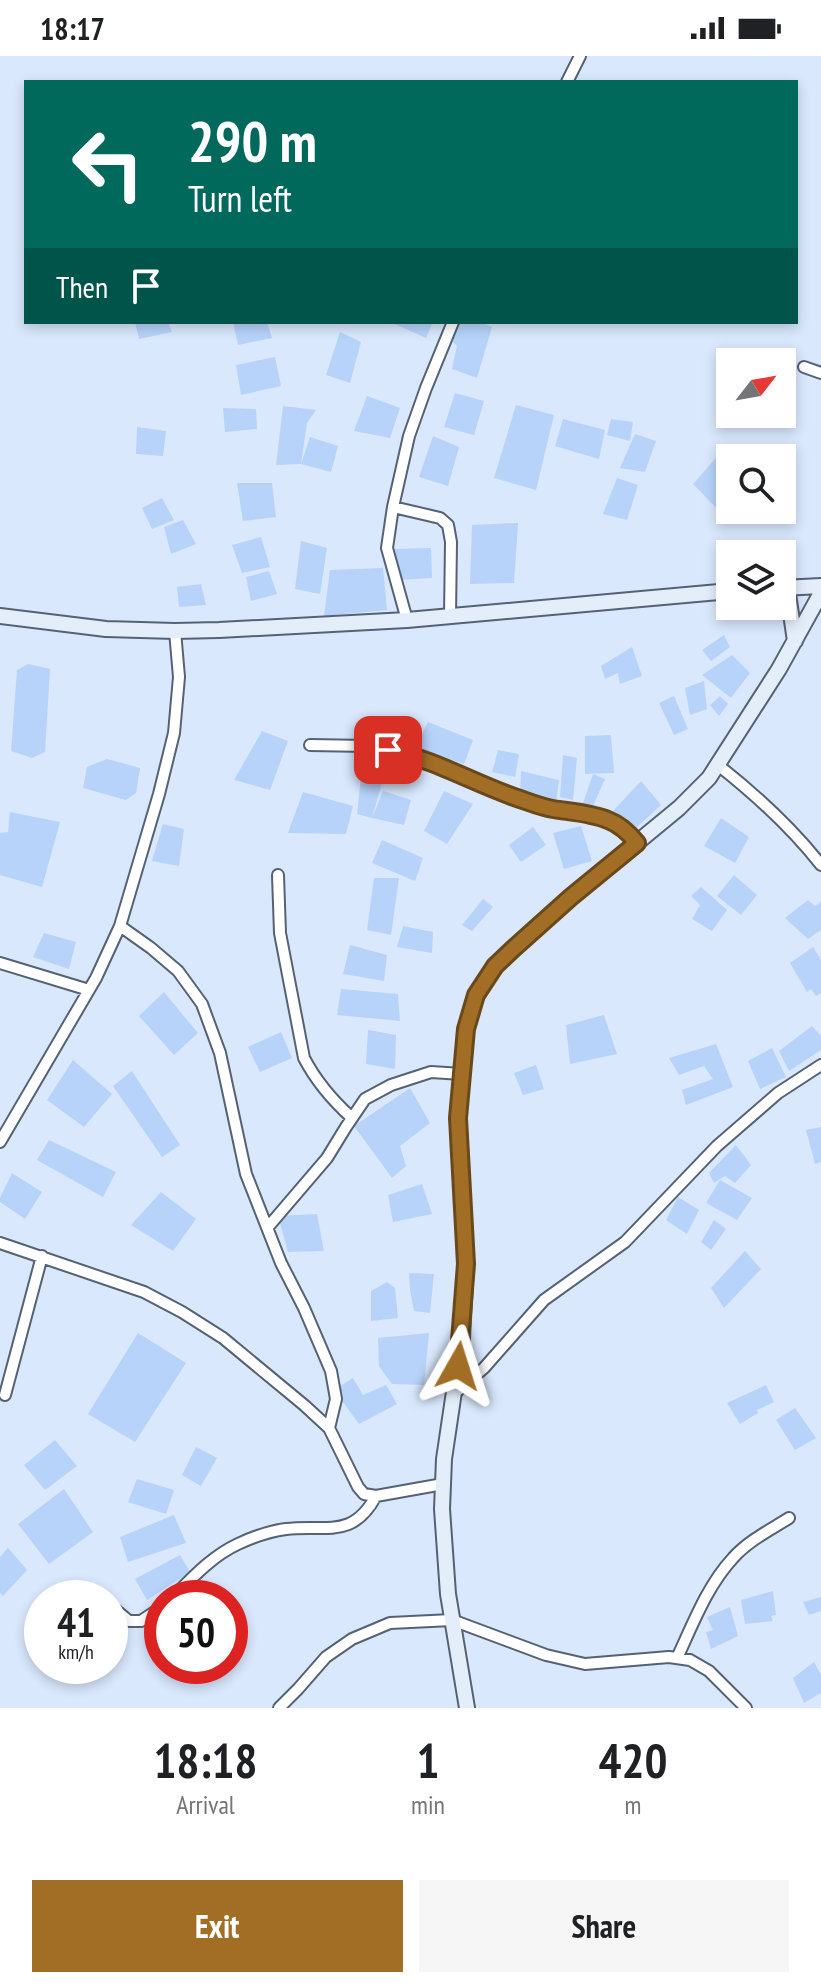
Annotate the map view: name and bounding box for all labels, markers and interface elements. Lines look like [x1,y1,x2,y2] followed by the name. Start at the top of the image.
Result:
[40,9,105,48] text: 18:17
[188,105,317,177] text: 290 m
[56,112,160,216] icon: left
[188,175,292,222] text: Turn left
[124,264,168,308] icon: arrive
[56,267,108,306] text: Then
[716,348,796,428] north arrow
[716,348,796,620] map controls
[716,444,796,524] button: search
[716,540,796,620] button: layers
[354,716,422,784] pin
[366,728,410,772] icon: arrive
[416,1324,500,1408] position arrow
[144,1580,248,1684] speed limit sign: 50
[57,1596,95,1648] text: 41
[58,1639,94,1665] text: km/h
[154,1729,257,1791] text: 18:18
[417,1729,439,1791] text: 1
[599,1729,667,1791] text: 420
[176,1788,235,1821] text: Arrival
[411,1788,445,1821] text: min
[625,1788,641,1821] text: m
[32,1880,403,1972] button: Exit
[419,1880,789,1972] button: Share

